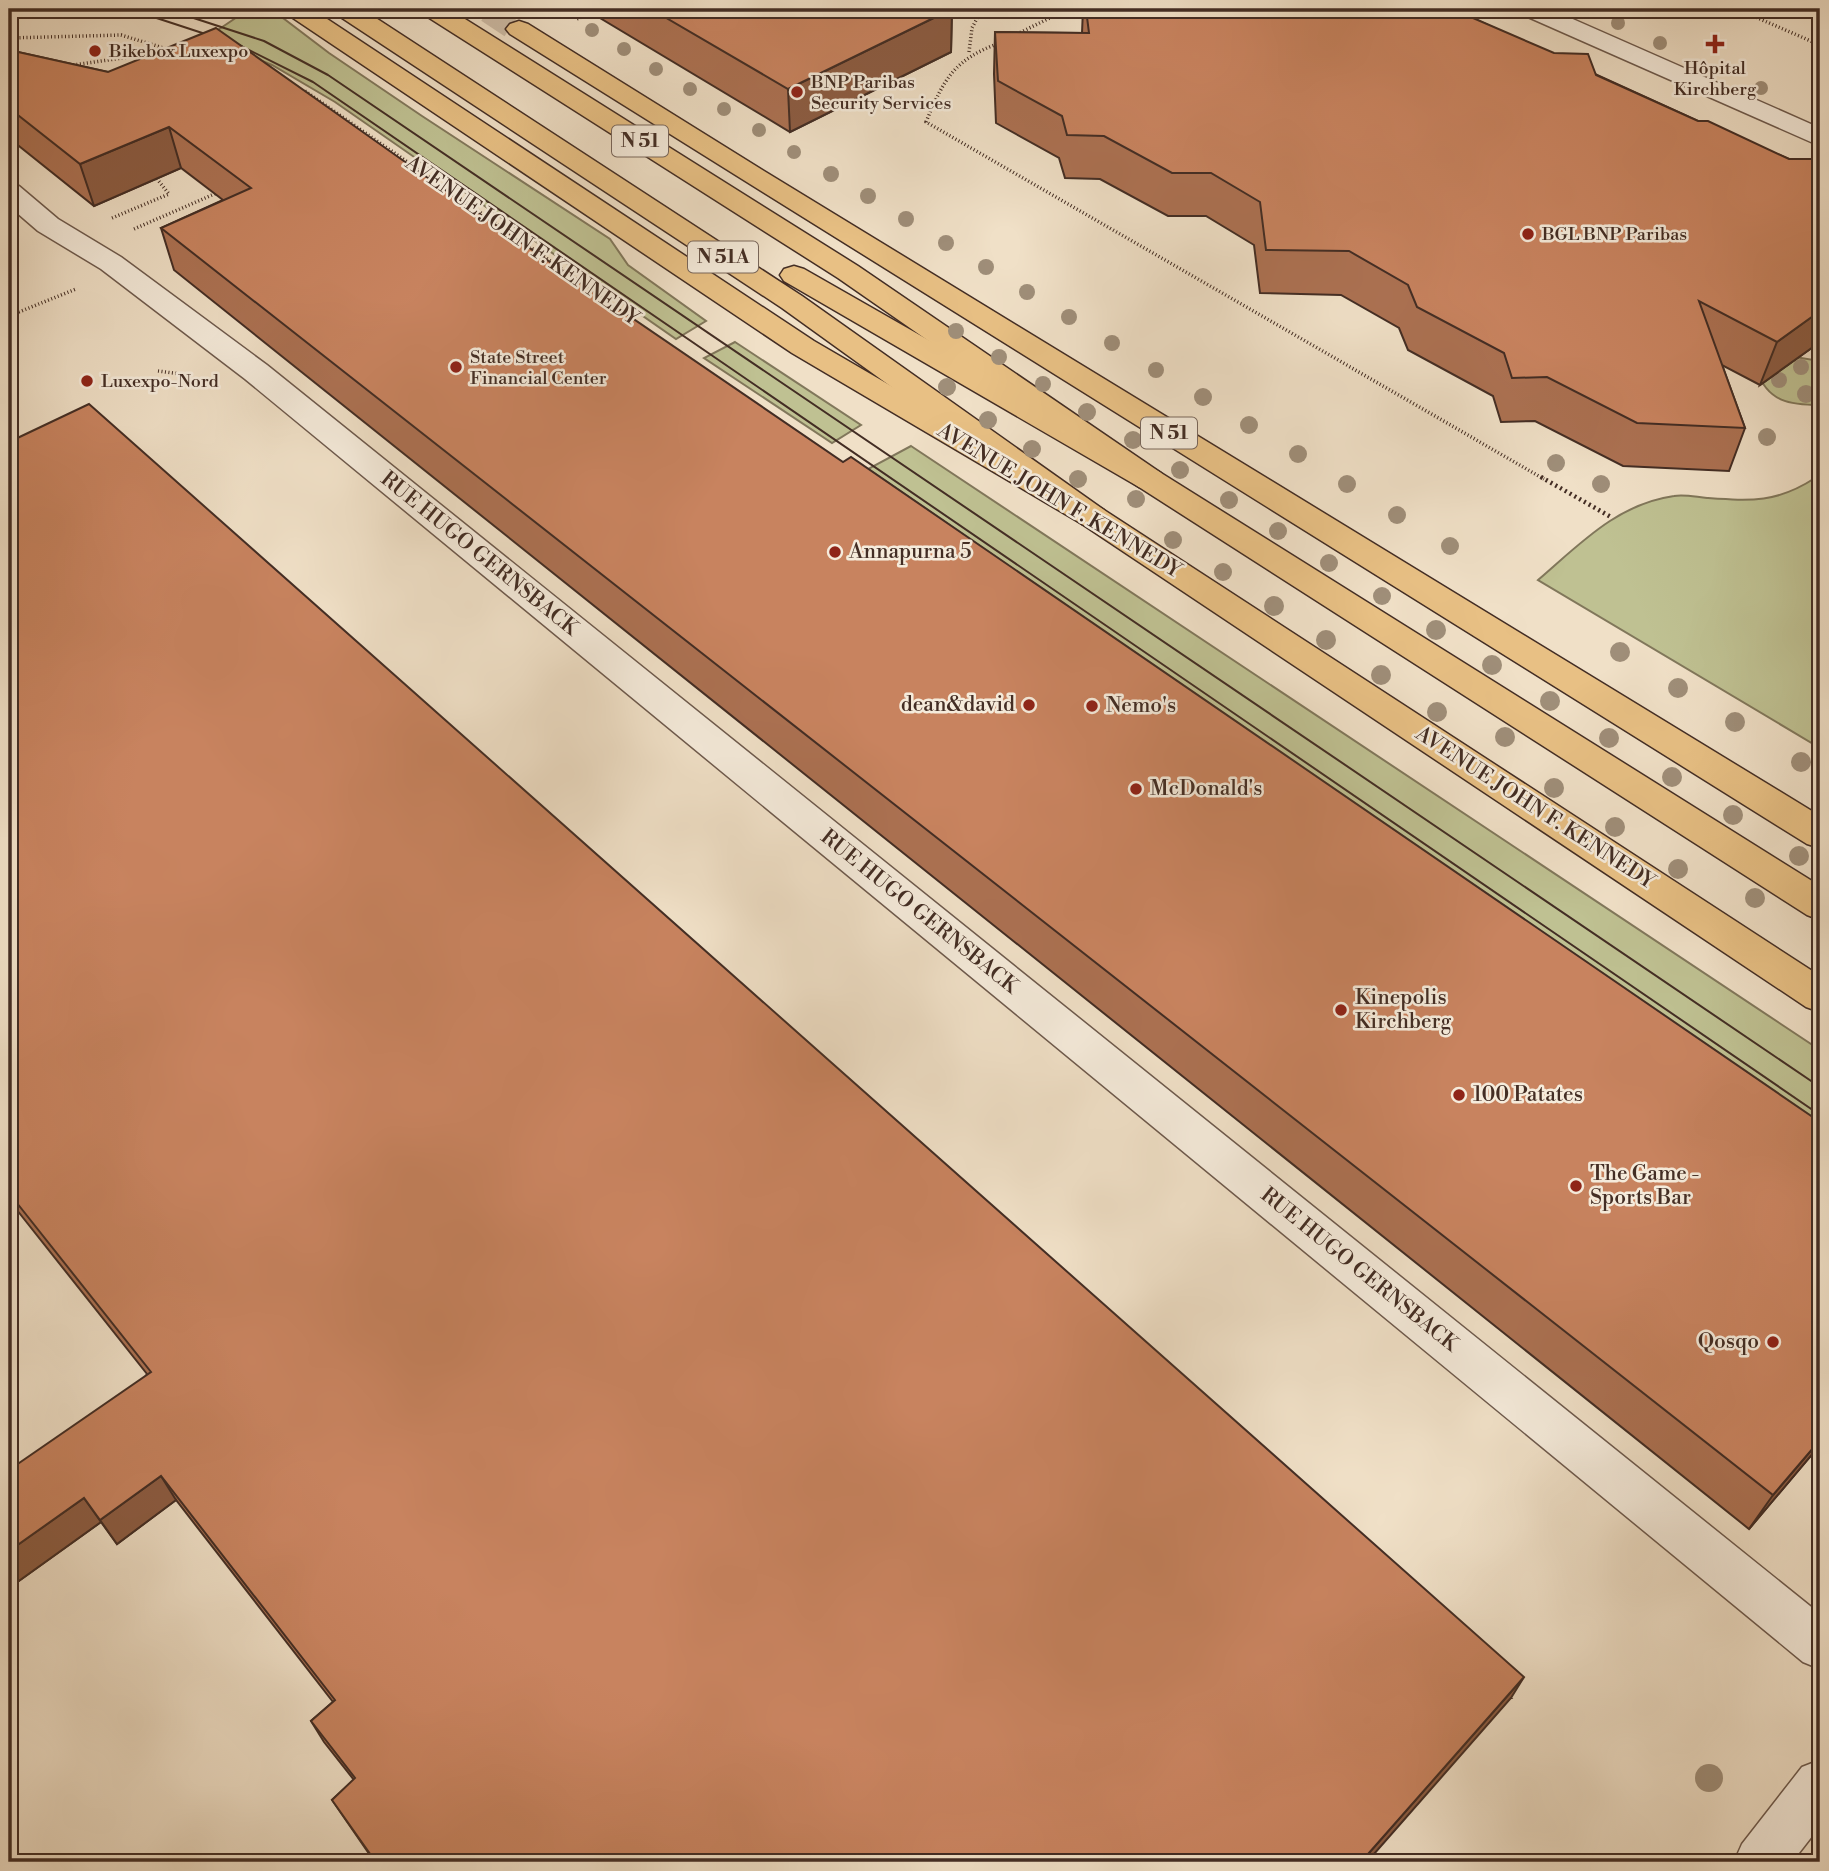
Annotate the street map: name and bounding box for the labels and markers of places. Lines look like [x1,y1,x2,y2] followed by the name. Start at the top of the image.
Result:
[1705,34,1725,54] marker: Hôpital Kirchberg
[108,40,248,63] place label: Bikebox Luxexpo
[87,43,103,59] marker: Bikebox Luxexpo
[1674,57,1757,101] place label: Hôpital Kirchberg
[810,71,951,115] place label: BNP Paribas Security Services
[789,84,805,100] marker: BNP Paribas Security Services
[1541,223,1687,246] place label: BGL BNP Paribas
[1520,226,1536,242] marker: BGL BNP Paribas
[470,346,607,390] place label: State Street Financial Center
[448,359,464,375] marker: State Street Financial Center
[101,370,220,393] place label: Luxexpo-Nord
[79,373,95,389] marker: Luxexpo-Nord
[848,539,972,565] place label: Annapurna 5
[827,544,843,560] marker: Annapurna 5
[901,692,1015,718] place label: dean&david
[1106,693,1176,719] place label: Nemo's
[1021,697,1037,713] marker: dean&david
[1084,698,1100,714] marker: Nemo's
[1150,776,1262,802] place label: McDonald's
[1128,781,1144,797] marker: McDonald's
[1355,985,1451,1035] place label: Kinepolis Kirchberg
[1333,1002,1349,1018] marker: Kinepolis Kirchberg
[1473,1082,1583,1108] place label: 100 Patates
[1451,1087,1467,1103] marker: 100 Patates
[1590,1161,1700,1211] place label: The Game - Sports Bar
[1568,1178,1584,1194] marker: The Game - Sports Bar
[1698,1329,1759,1355] place label: Qosqo
[1765,1334,1781,1350] marker: Qosqo

